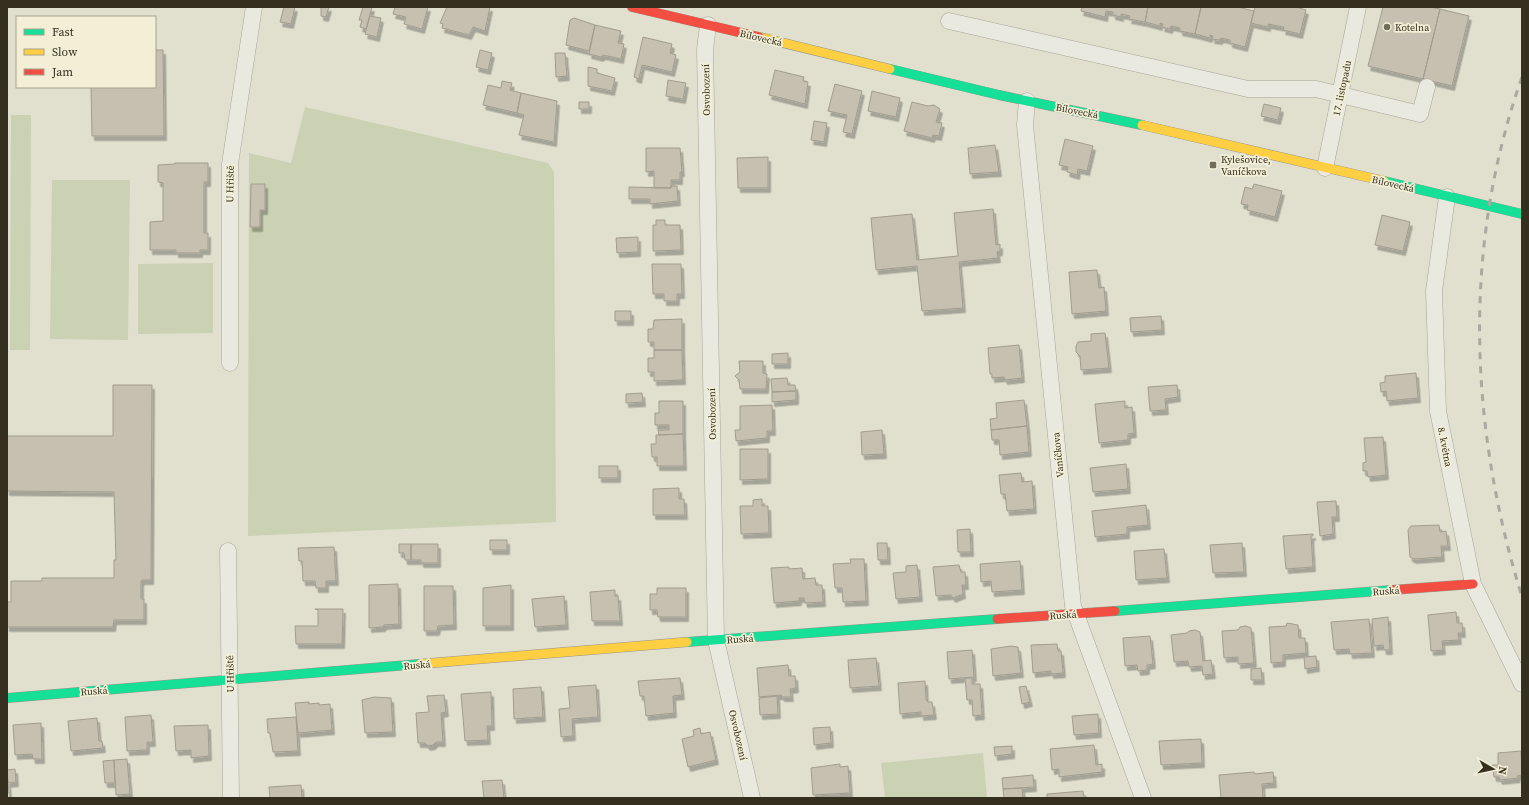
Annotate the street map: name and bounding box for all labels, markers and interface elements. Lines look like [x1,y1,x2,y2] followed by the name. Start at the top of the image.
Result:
[16,16,156,88] legend
[1395,21,1430,34] place label: Kotelna
[1382,22,1392,32] marker: Kotelna
[52,24,74,40] text: Fast
[739,27,784,49] street label: Bílovecká
[52,44,78,60] text: Slow
[1330,59,1354,117] street label: 17. listopadu
[51,64,73,80] text: Jam
[699,64,713,116] street label: Osvobození
[1055,101,1100,122] street label: Bílovecká
[1221,153,1271,178] place label: Kylešovice, Vaníčkova
[1208,160,1218,170] marker: Kylešovice, Vaníčkova
[223,165,237,203] street label: U Hřiště
[1371,173,1416,195] street label: Bílovecká
[705,388,719,440] street label: Osvobození
[1435,426,1455,469] street label: 8. května
[1049,431,1067,478] street label: Vaníčkova
[1372,584,1401,598] street label: Ruská
[1049,608,1078,622] street label: Ruská
[726,632,755,646] street label: Ruská
[223,655,237,693] street label: U Hřiště
[403,657,432,673] street label: Ruská
[80,684,109,698] street label: Ruská
[726,708,750,762] street label: Osvobození
[1473,749,1513,789] north arrow
[1494,765,1510,776] text: N

